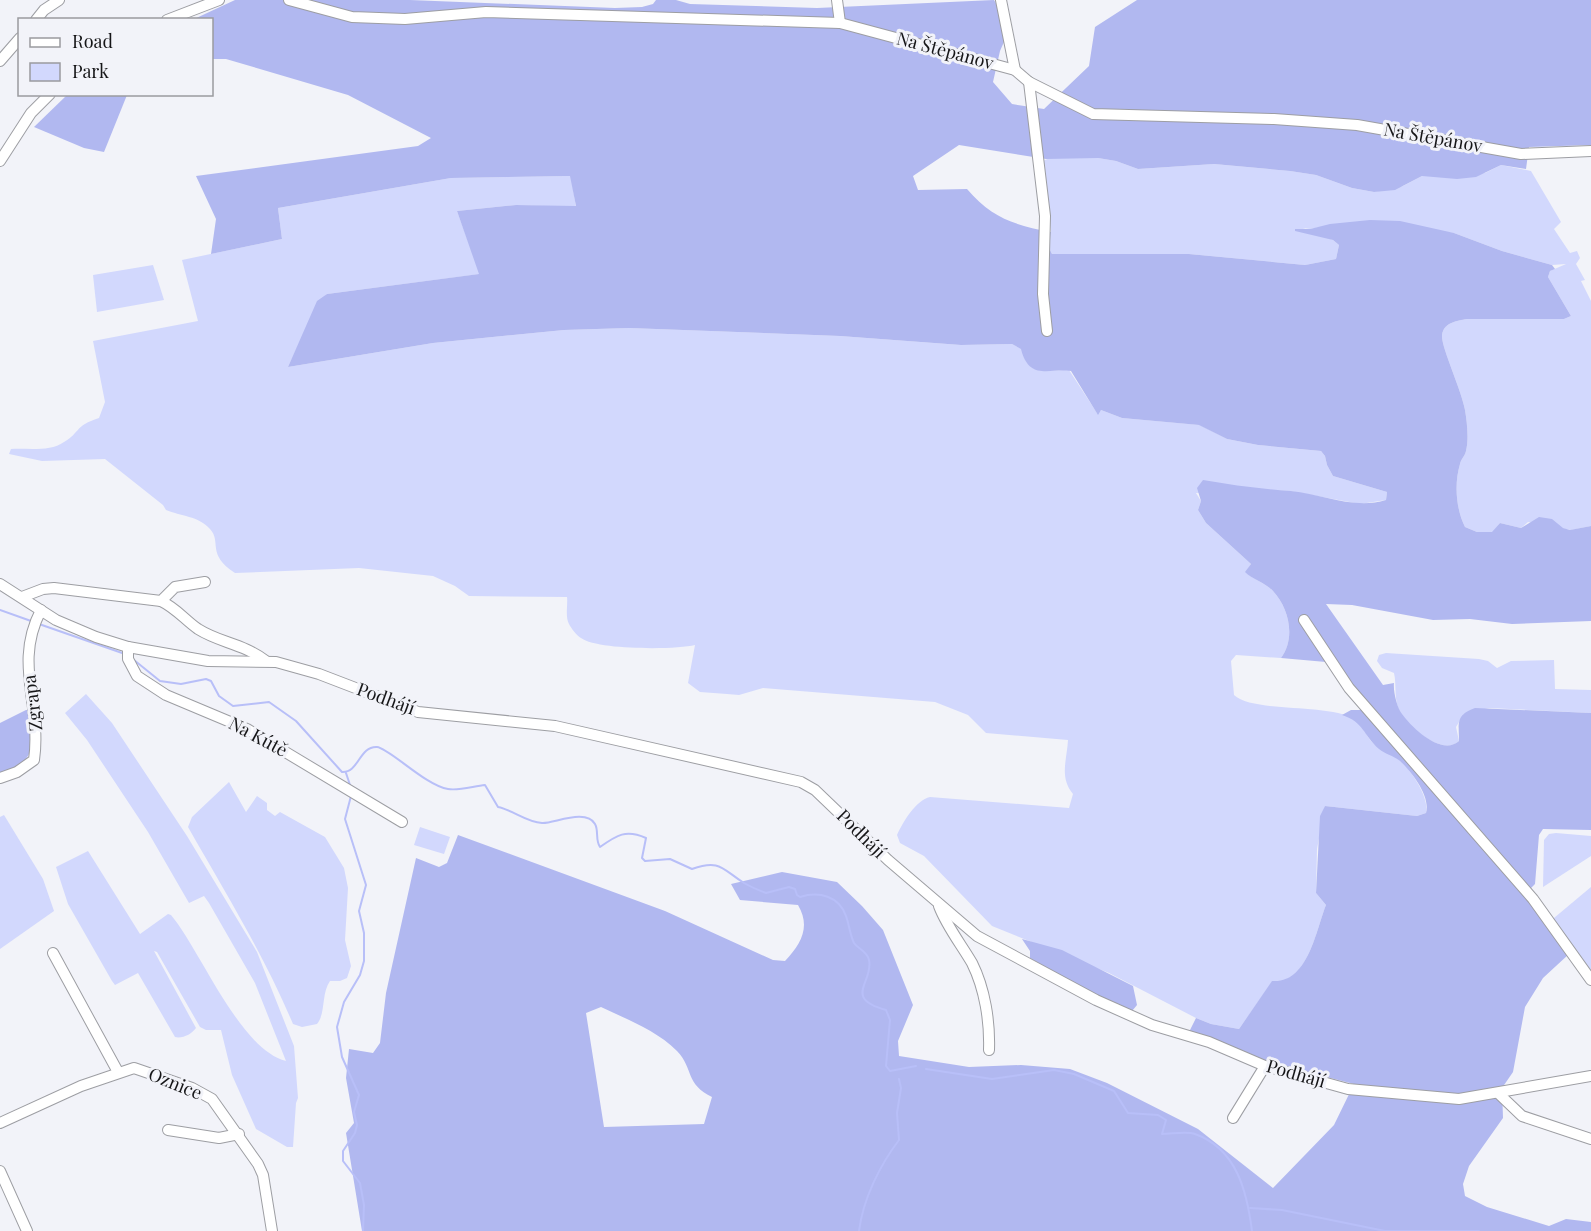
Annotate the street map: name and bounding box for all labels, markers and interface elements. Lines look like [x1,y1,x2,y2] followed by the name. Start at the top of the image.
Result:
[18,18,213,96] legend
[894,26,997,75] street label: Na Štěpánov
[72,29,113,53] text: Road
[72,59,109,83] text: Park
[1382,117,1484,158] street label: Na Štěpánov
[17,674,47,733] street label: Zgrapa
[354,676,419,720] street label: Podhájí
[225,711,292,762] street label: Na Kútě
[832,803,892,863] street label: Podhájí
[1264,1053,1329,1093] street label: Podhájí
[145,1061,206,1105] street label: Oznice

